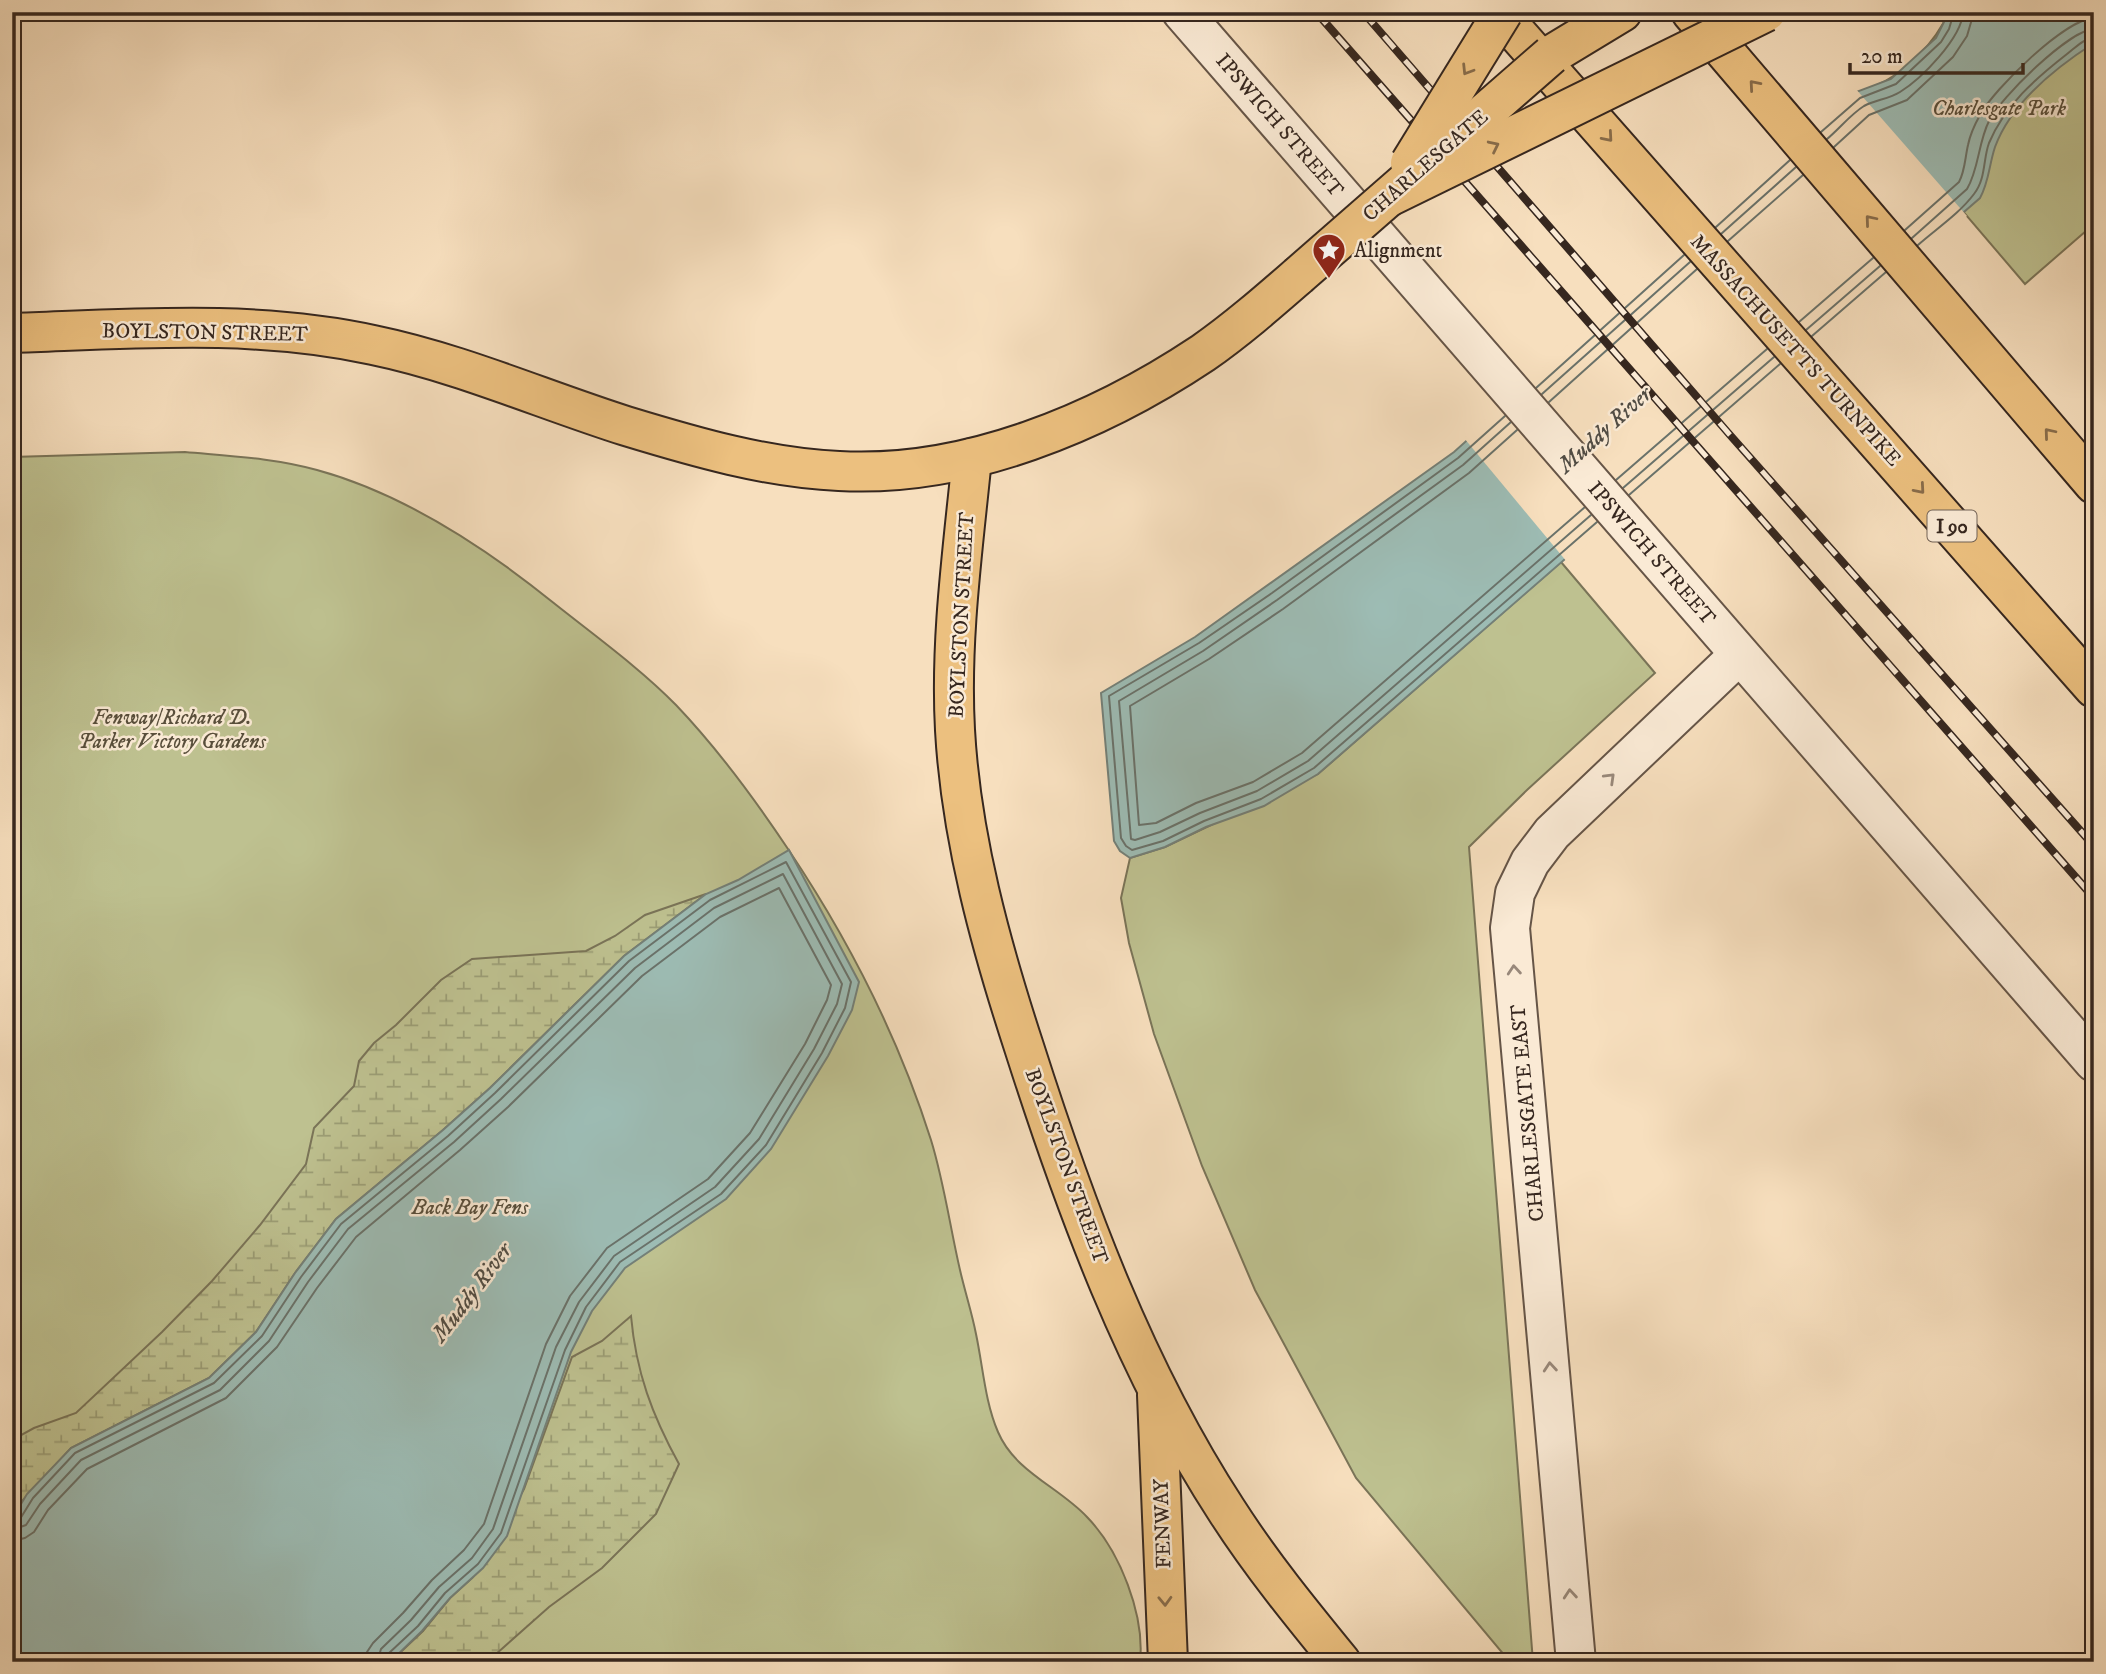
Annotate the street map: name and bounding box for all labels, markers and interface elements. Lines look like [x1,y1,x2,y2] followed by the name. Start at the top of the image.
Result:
[1850,32,2024,76] scale bar
[1861,44,1903,70] text: 20 m
[1210,48,1349,203] street label: IPSWICH STREET
[1463,63,1476,76] one-way arrow
[1750,80,1762,93] one-way arrow
[1932,96,2066,122] park label: Charlesgate Park
[1357,104,1494,227] street label: CHARLESGATE
[1600,129,1612,142] one-way arrow
[1487,140,1499,154] one-way arrow
[1866,215,1878,228] one-way arrow
[1684,229,1906,472] street label: MASSACHUSETTS TURNPIKE
[1310,231,1348,280] place icon: Alignment
[1354,238,1443,264] place label: Alignment
[102,318,308,348] street label: BOYLSTON STREET
[1550,379,1659,481] water label: Muddy River
[2045,428,2057,441] one-way arrow
[1582,476,1721,631] street label: IPSWICH STREET
[1911,481,1924,494] one-way arrow
[1927,510,1976,541] road number: I 90
[944,511,980,719] street label: BOYLSTON STREET
[78,705,266,755] park label: Fenway/Richard D. Parker Victory Gardens
[1601,774,1614,787] one-way arrow
[1507,964,1522,975] one-way arrow
[1506,1003,1550,1223] street label: CHARLESGATE EAST
[1019,1065,1114,1268] street label: BOYLSTON STREET
[411,1195,529,1221] park label: Back Bay Fens
[424,1236,520,1350] water label: Muddy River
[1543,1361,1558,1372] one-way arrow
[1148,1478,1178,1569] street label: FENWAY
[1563,1588,1578,1599] one-way arrow
[1158,1596,1173,1607] one-way arrow

